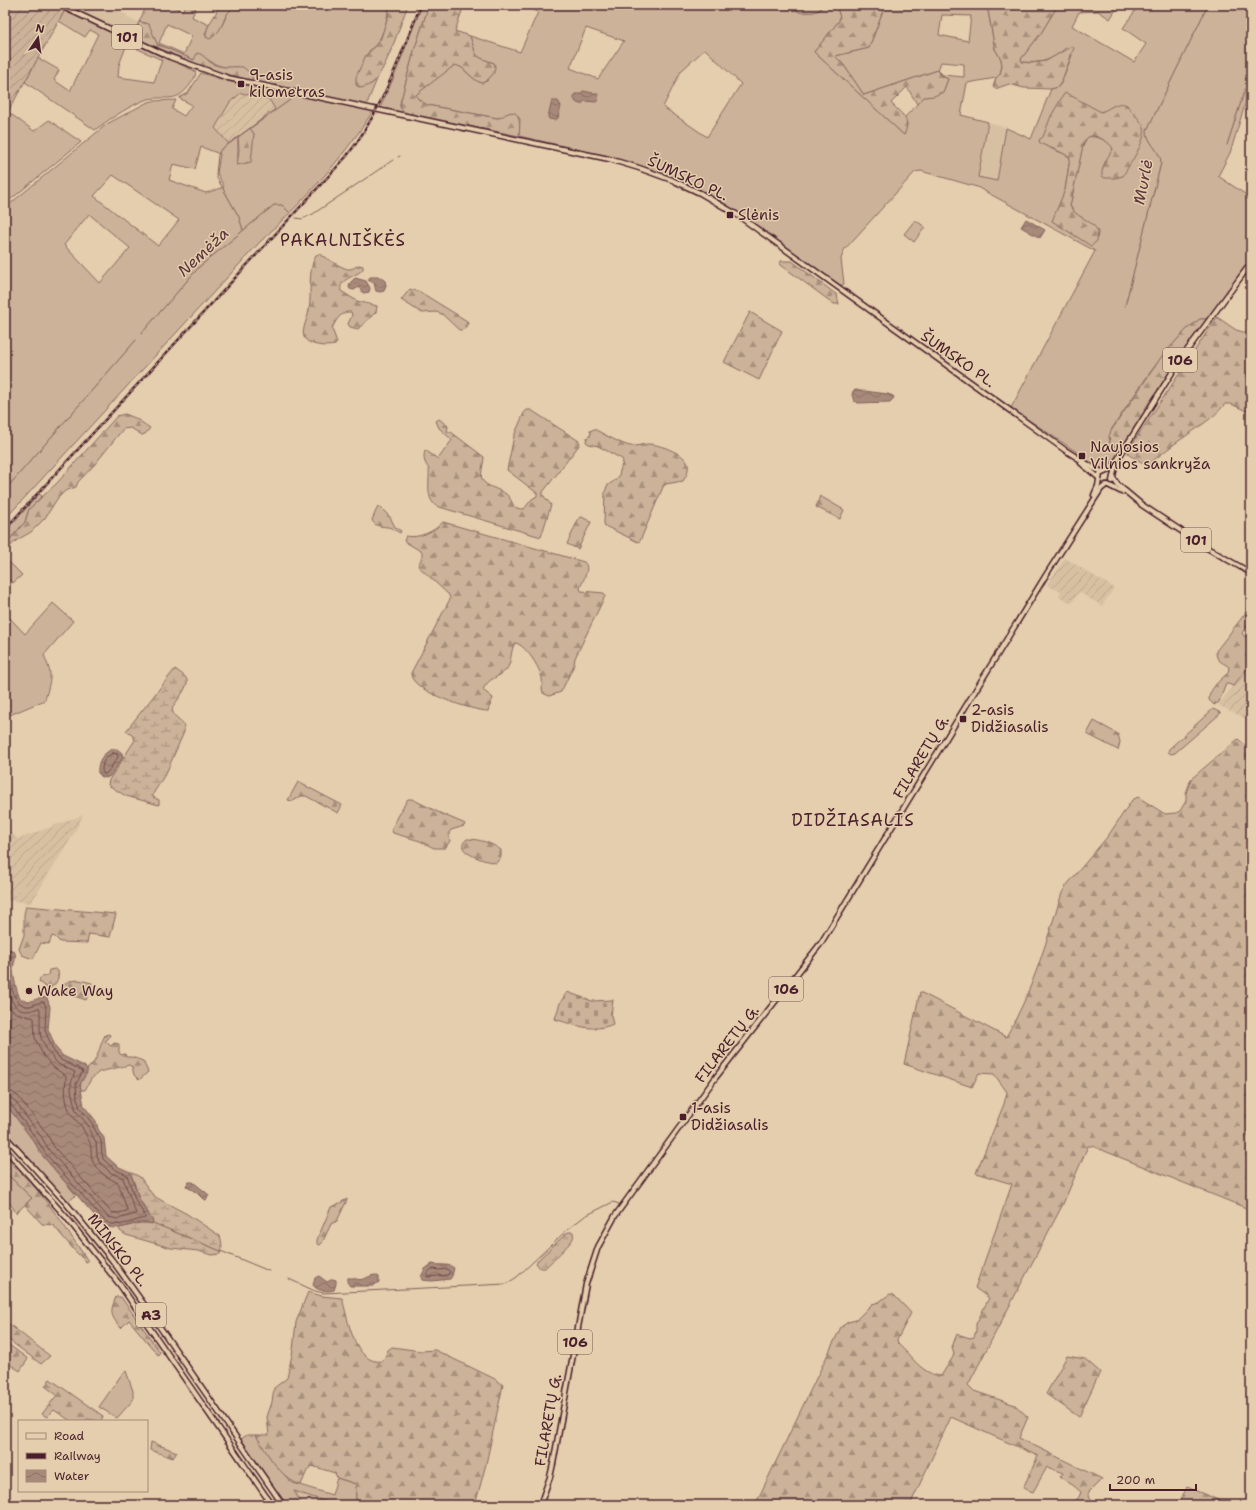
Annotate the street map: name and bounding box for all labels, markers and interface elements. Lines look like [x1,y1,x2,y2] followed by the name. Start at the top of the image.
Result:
[18,18,58,58] north arrow
[34,20,46,37] text: N
[112,25,142,49] road number: 101
[249,65,325,102] place label: 9-asis kilometras
[236,79,246,89] marker: 9-asis kilometras
[644,150,732,205] street label: ŠUMSKO PL.
[1128,158,1158,206] water label: Murlė
[738,205,779,225] place label: Slėnis
[725,210,735,220] marker: Slėnis
[173,223,233,281] water label: Nemėža
[280,228,406,251] district label: PAKALNIŠKĖS
[917,325,1000,392] street label: ŠUMSKO PL.
[1163,348,1197,372] road number: 106
[1090,437,1211,474] place label: Naujosios Vilnios sankryža
[1077,451,1087,461] marker: Naujosios Vilnios sankryža
[1181,528,1211,552] road number: 101
[971,700,1049,737] place label: 2-asis Didžiasalis
[888,712,954,802] street label: FILARETŲ G.
[958,714,968,724] marker: 2-asis Didžiasalis
[791,808,915,831] district label: DIDŽIASALIS
[769,977,803,1001] road number: 106
[37,981,113,1001] place label: Wake Way
[24,986,34,996] marker: Wake Way
[690,1001,764,1087] street label: FILARETŲ G.
[691,1098,769,1135] place label: 1-asis Didžiasalis
[678,1112,688,1122] marker: 1-asis Didžiasalis
[83,1209,153,1291] street label: MINSKO PL.
[136,1303,166,1327] road number: A3
[558,1330,592,1354] road number: 106
[530,1372,566,1468] street label: FILARETŲ G.
[18,1420,148,1492] legend
[54,1428,85,1444] text: Road
[54,1448,101,1464] text: Railway
[1110,1466,1196,1492] scale bar
[54,1468,90,1484] text: Water
[1116,1472,1155,1488] text: 200 m

